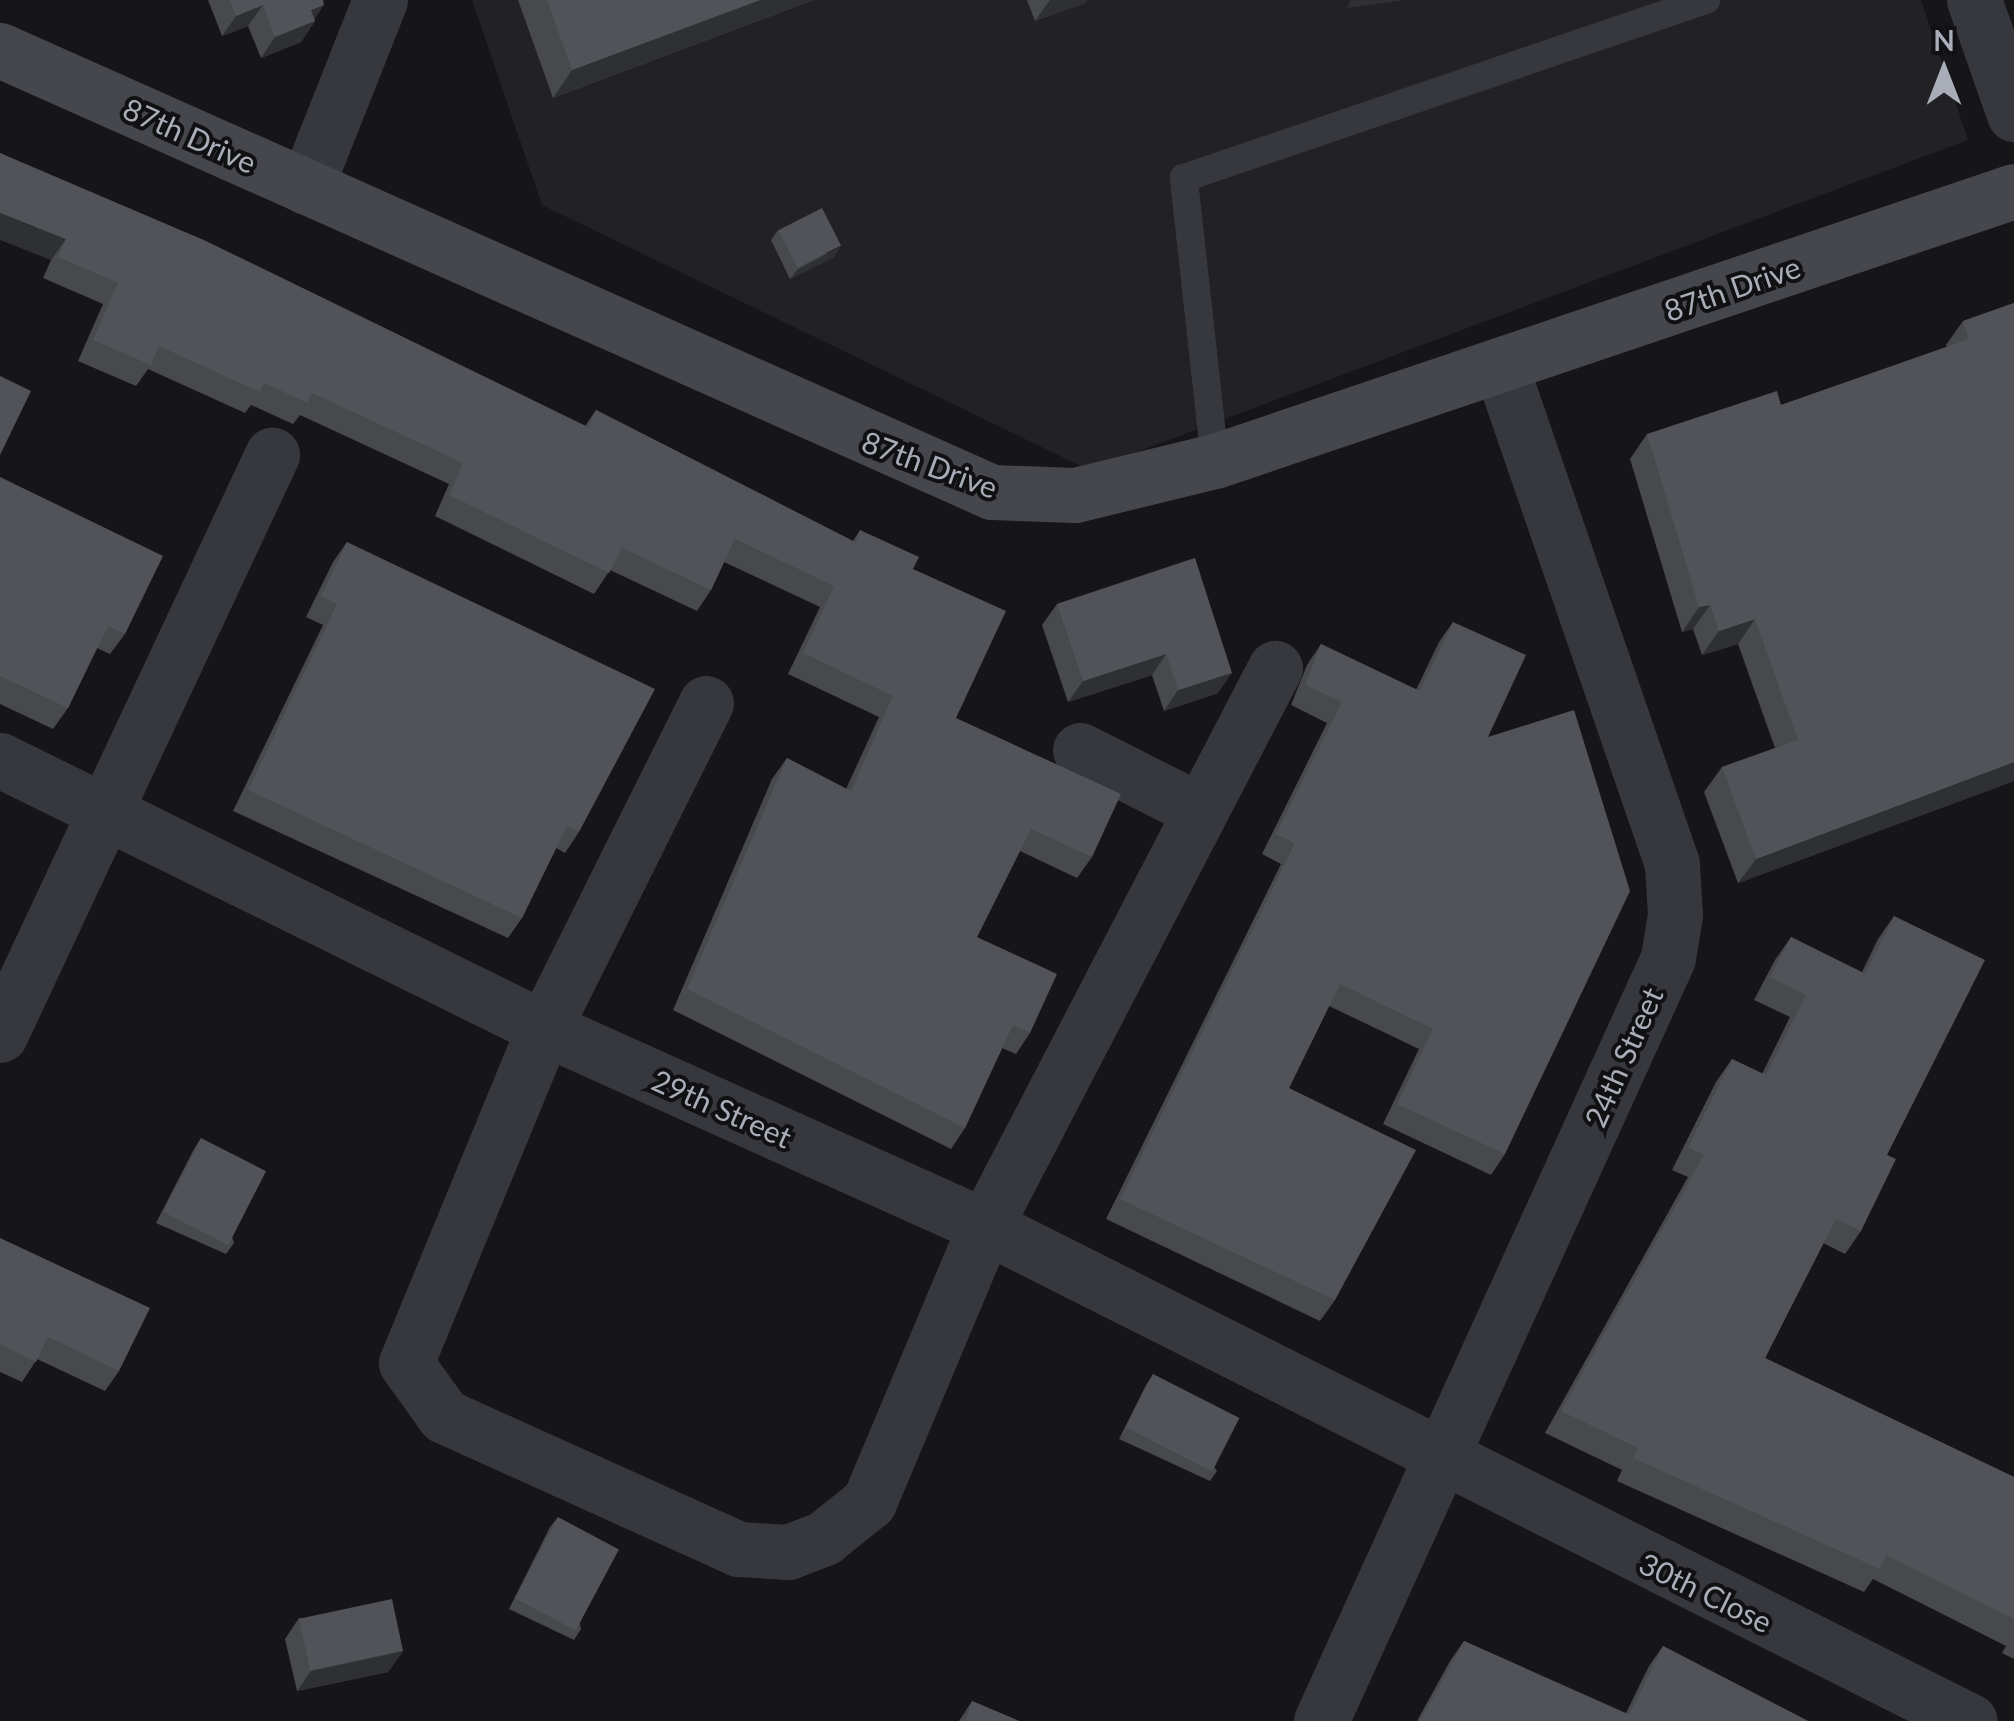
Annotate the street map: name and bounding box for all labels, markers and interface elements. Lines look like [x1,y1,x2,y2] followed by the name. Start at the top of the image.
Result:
[1894,20,1994,120] north arrow
[1933,23,1955,57] text: N
[118,90,262,180] street label: 87th Drive
[1659,248,1805,328] street label: 87th Drive
[857,423,1003,505] street label: 87th Drive
[1576,982,1670,1132] street label: 24th Street
[647,1061,797,1155] street label: 29th Street
[1634,1544,1778,1640] street label: 30th Close

